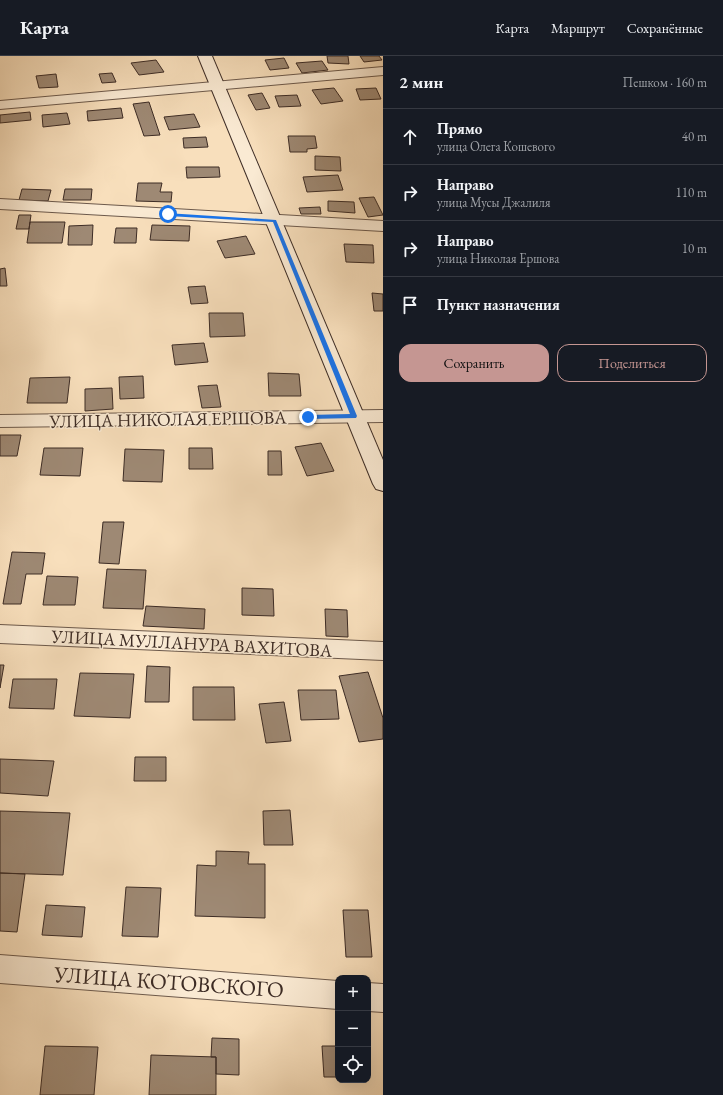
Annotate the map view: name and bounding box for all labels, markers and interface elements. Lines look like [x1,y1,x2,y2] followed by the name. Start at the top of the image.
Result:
[20,15,69,40] text: Карта
[496,19,529,37] text: Карта
[551,19,605,37] text: Маршрут
[627,19,703,37] text: Сохранённые
[399,71,443,93] text: 2 мин
[623,74,707,91] text: Пешком · 160 m
[437,119,482,138] text: Прямо
[399,126,421,148] icon: ahead
[682,128,707,145] text: 40 m
[437,138,555,155] text: улица Олега Кошевого
[437,175,494,194] text: Направо
[399,182,421,204] icon: right
[676,184,707,201] text: 110 m
[437,194,551,211] text: улица Мусы Джалиля
[159,205,177,223] route start
[437,231,494,250] text: Направо
[399,238,421,260] icon: right
[682,240,707,257] text: 10 m
[437,250,559,267] text: улица Николая Ершова
[399,294,421,316] icon: arrive
[437,295,560,314] text: Пункт назначения
[399,344,549,382] button: Сохранить
[557,344,707,382] button: Поделиться
[48,405,287,433] street label: УЛИЦА НИКОЛАЯ ЕРШОВА
[299,408,317,426] route end
[50,624,333,662] street label: УЛИЦА МУЛЛАНУРА ВАХИТОВА
[52,959,285,1004] street label: УЛИЦА КОТОВСКОГО
[335,975,371,1083] map controls
[335,975,371,1011] button: +
[335,1011,371,1047] button: −
[335,1047,371,1083] button: locate

